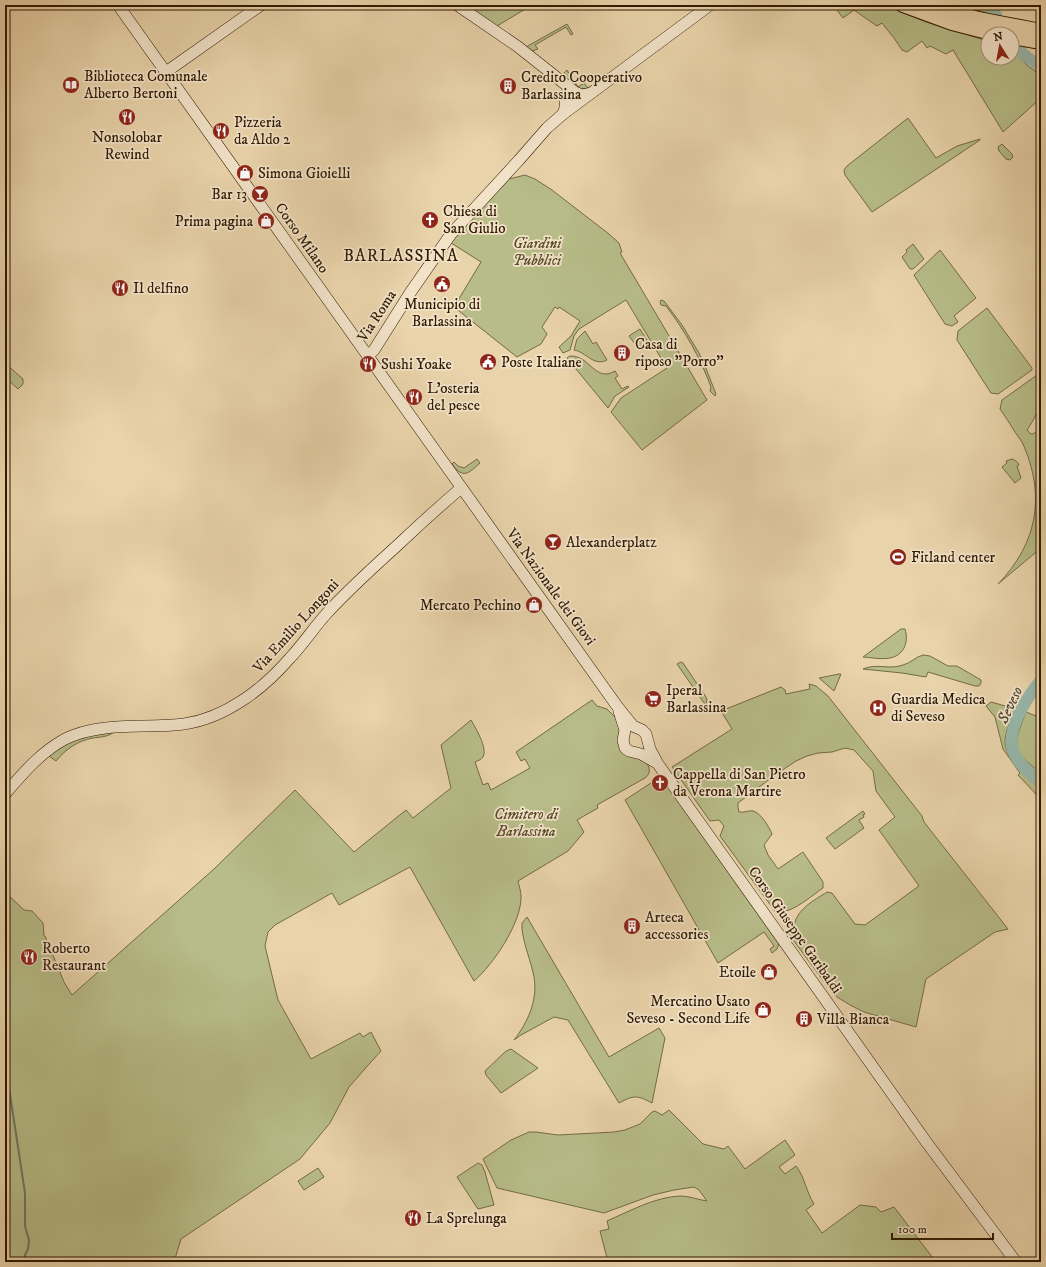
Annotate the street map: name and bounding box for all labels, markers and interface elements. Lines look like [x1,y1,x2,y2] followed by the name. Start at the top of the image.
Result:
[980,26,1020,66] north arrow
[993,29,1004,45] text: N
[84,67,208,103] place label: Biblioteca Comunale Alberto Bertoni
[521,68,642,104] place label: Credito Cooperativo Barlassina
[61,75,81,95] library icon: Biblioteca Comunale Alberto Bertoni
[498,76,518,96] building icon: Credito Cooperativo Barlassina
[117,107,137,127] restaurant icon: Nonsolobar Rewind
[234,113,291,149] place label: Pizzeria da Aldo 2
[211,121,231,141] restaurant icon: Pizzeria da Aldo 2
[92,128,162,164] place label: Nonsolobar Rewind
[235,163,255,183] shop icon: Simona Gioielli
[258,164,350,183] place label: Simona Gioielli
[250,184,270,204] bar icon: Bar 13
[211,185,247,204] place label: Bar 13
[271,199,333,277] street label: Corso Milano
[443,202,506,238] place label: Chiesa di San Giulio
[420,210,440,230] church icon: Chiesa di San Giulio
[256,211,276,231] shop icon: Prima pagina
[175,212,254,231] place label: Prima pagina
[513,234,562,270] park label: Giardini Pubblici
[343,245,459,267] district label: BARLASSINA
[432,274,452,294] public building icon: Municipio di Barlassina
[110,278,130,298] restaurant icon: Il delfino
[133,279,189,298] place label: Il delfino
[353,286,401,346] street label: Via Roma
[404,295,480,331] place label: Municipio di Barlassina
[635,335,724,371] place label: Casa di riposo "Porro"
[612,343,632,363] building icon: Casa di riposo "Porro"
[478,352,498,372] public building icon: Poste Italiane
[501,353,582,372] place label: Poste Italiane
[358,354,378,374] restaurant icon: Sushi Yoake
[381,355,452,374] place label: Sushi Yoake
[427,379,480,415] place label: L'osteria del pesce
[404,387,424,407] restaurant icon: L'osteria del pesce
[502,524,600,649] street label: Via Nazionale dei Giovi
[543,532,563,552] bar icon: Alexanderplatz
[566,533,657,552] place label: Alexanderplatz
[888,547,908,567] sports icon: Fitland center
[911,548,996,567] place label: Fitland center
[248,575,343,678] street label: Via Emilio Longoni
[524,595,544,615] shop icon: Mercato Pechino
[420,596,521,615] place label: Mercato Pechino
[666,681,727,717] place label: Iperal Barlassina
[992,683,1027,728] water label: Seveso
[643,689,663,709] supermarket icon: Iperal Barlassina
[891,690,986,726] place label: Guardia Medica di Seveso
[868,698,888,718] hospital icon: Guardia Medica di Seveso
[673,765,806,801] place label: Cappella di San Pietro da Verona Martire
[650,773,670,793] church icon: Cappella di San Pietro da Verona Martire
[494,805,559,841] park label: Cimitero di Barlassina
[744,863,846,997] street label: Corso Giuseppe Garibaldi
[645,908,708,944] place label: Arteca accessories
[622,916,642,936] building icon: Arteca accessories
[42,939,106,975] place label: Roberto Restaurant
[19,947,39,967] restaurant icon: Roberto Restaurant
[759,962,779,982] shop icon: Etoile
[719,963,756,982] place label: Etoile
[626,992,750,1028] place label: Mercatino Usato Seveso - Second Life
[753,1000,773,1020] shop icon: Mercatino Usato Seveso - Second Life
[794,1009,814,1029] building icon: Villa Bianca
[816,1010,890,1029] place label: Villa Bianca
[403,1208,423,1228] restaurant icon: La Sprelunga
[426,1209,507,1228] place label: La Sprelunga
[892,1215,993,1241] scale bar
[898,1222,927,1237] text: 100 m

